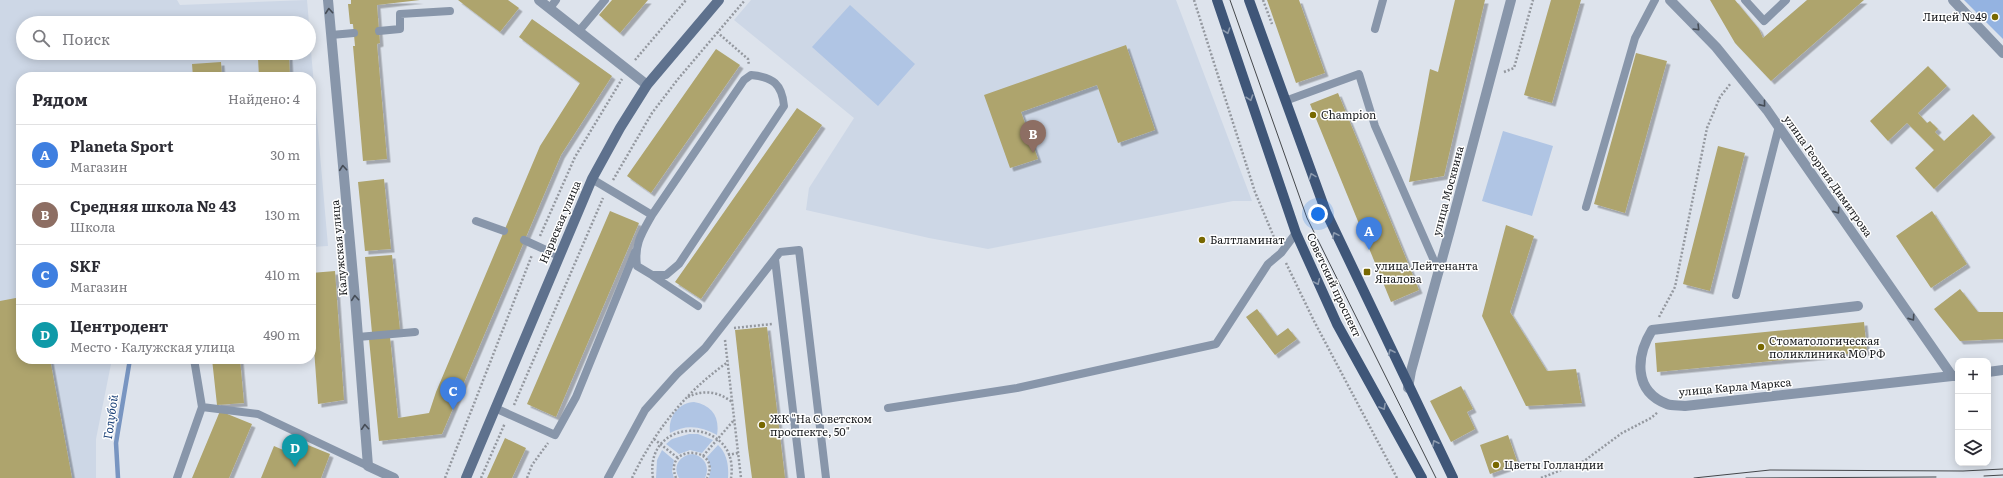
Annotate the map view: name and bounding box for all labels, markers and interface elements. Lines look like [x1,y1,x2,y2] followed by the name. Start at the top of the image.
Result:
[324,8,333,14] one-way arrow
[1923,8,1987,24] place label: Лицей №49
[1990,12,2000,22] marker: Лицей №49
[16,16,316,60] search box
[1692,23,1700,31] one-way arrow
[30,27,52,49] icon: search
[62,27,110,50] text: Поиск
[1223,27,1231,34] one-way arrow
[32,86,88,111] text: Рядом
[228,89,300,108] text: Найдено: 4
[1246,95,1254,102] one-way arrow
[1758,100,1765,107] one-way arrow
[1321,106,1376,122] place label: Champion
[1308,110,1318,120] marker: Champion
[1781,111,1877,240] street label: улица Георгия Димитрова
[1020,120,1046,153] pin: B
[70,134,173,157] text: Planeta Sport
[1427,144,1467,238] street label: улица Москвина
[40,145,50,164] text: A
[270,145,300,164] text: 30 m
[70,157,128,176] text: Магазин
[339,165,348,171] one-way arrow
[1308,172,1317,179] one-way arrow
[534,178,584,266] street label: Нарвская улица
[70,194,236,217] text: Средняя школа № 43
[326,199,350,297] street label: Калужская улица
[1308,204,1328,224] your location
[41,205,49,224] text: B
[265,205,300,224] text: 130 m
[1832,207,1840,214] one-way arrow
[70,217,115,236] text: Школа
[1356,217,1382,250] pin: A
[1304,230,1366,340] street label: Советский проспект
[1210,231,1285,247] place label: Балтламинат
[1332,232,1340,239] one-way arrow
[1197,235,1207,245] marker: Балтламинат
[70,254,101,277] text: SKF
[1375,257,1478,286] place label: улица Лейтенанта Яналова
[40,265,50,284] text: C
[265,265,300,284] text: 410 m
[1362,267,1372,277] marker: улица Лейтенанта Яналова
[70,277,128,296] text: Магазин
[1313,278,1321,285] one-way arrow
[351,295,360,301] one-way arrow
[1907,313,1914,320] one-way arrow
[70,314,168,337] text: Центродент
[40,325,50,344] text: D
[263,325,300,344] text: 490 m
[1769,332,1885,361] place label: Стоматологическая поликлиника МО РФ
[70,337,235,356] text: Место · Калужская улица
[1756,342,1766,352] marker: Стоматологическая поликлиника МО РФ
[1388,349,1396,357] one-way arrow
[1955,358,1991,466] map controls
[1955,358,1991,394] button: +
[1678,373,1792,399] street label: улица Карла Маркса
[440,377,466,410] pin: C
[98,392,122,440] water label: Голубой
[1955,394,1991,430] button: −
[1379,403,1386,410] one-way arrow
[770,410,872,439] place label: ЖК "На Советском проспекте, 50"
[757,420,767,430] marker: ЖК "На Советском проспекте, 50"
[360,424,369,430] one-way arrow
[1955,430,1991,466] button: layers
[282,434,308,467] pin: D
[1432,440,1440,447] one-way arrow
[1504,456,1604,472] place label: Цветы Голландии
[1491,460,1501,470] marker: Цветы Голландии

